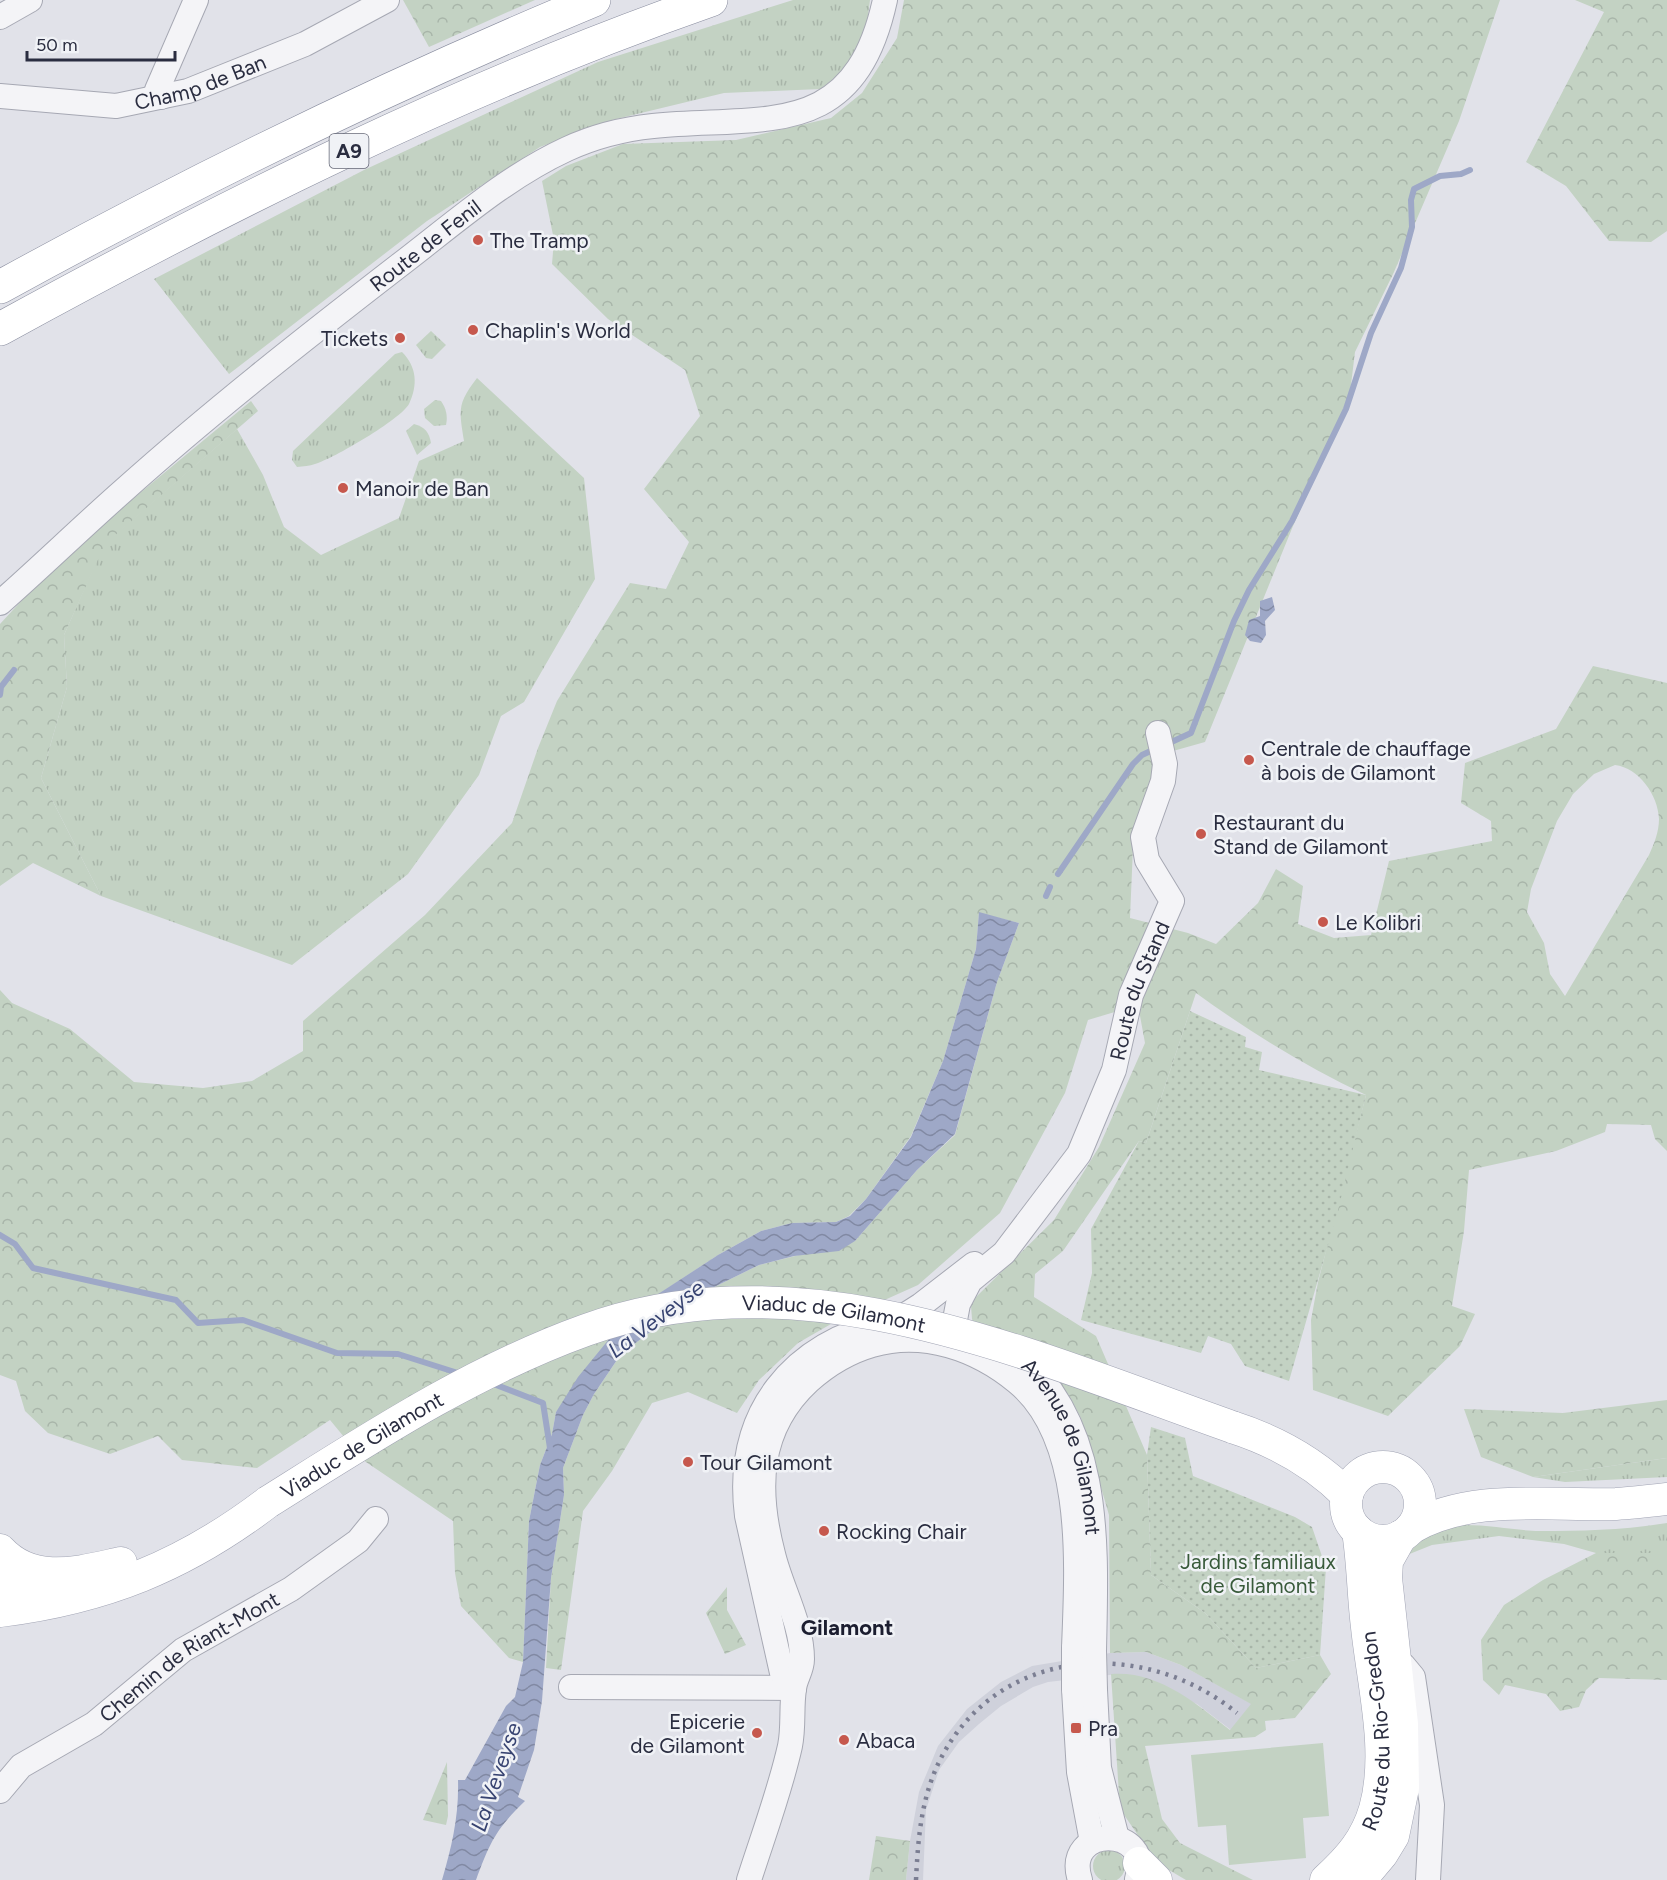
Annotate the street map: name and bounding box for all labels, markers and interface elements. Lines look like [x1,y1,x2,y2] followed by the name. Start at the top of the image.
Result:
[27,24,176,62] scale bar
[36,34,78,56] text: 50 m
[132,49,269,114] street label: Champ de Ban
[330,134,368,168] road number: A9
[364,194,486,296] street label: Route de Fenil
[490,228,589,253] place label: The Tramp
[471,233,485,247] marker: The Tramp
[485,318,631,343] place label: Chaplin's World
[466,323,480,337] marker: Chaplin's World
[321,326,388,351] place label: Tickets
[393,331,407,345] marker: Tickets
[355,476,489,501] place label: Manoir de Ban
[336,481,350,495] marker: Manoir de Ban
[1261,736,1471,785] place label: Centrale de chauffage à bois de Gilamont
[1242,753,1256,767] marker: Centrale de chauffage à bois de Gilamont
[1213,810,1389,859] place label: Restaurant du Stand de Gilamont
[1194,827,1208,841] marker: Restaurant du Stand de Gilamont
[1335,910,1421,935] place label: Le Kolibri
[1316,915,1330,929] marker: Le Kolibri
[1104,917,1174,1063] street label: Route du Stand
[603,1274,709,1364] water label: La Veveyse
[742,1290,928,1337] street label: Viaduc de Gilamont
[1017,1353,1106,1536] street label: Avenue de Gilamont
[276,1386,447,1503] street label: Viaduc de Gilamont
[700,1450,832,1475] place label: Tour Gilamont
[681,1455,695,1469] marker: Tour Gilamont
[836,1519,967,1544] place label: Rocking Chair
[817,1524,831,1538] marker: Rocking Chair
[1180,1549,1336,1598] park label: Jardins familiaux de Gilamont
[94,1586,283,1727] street label: Chemin de Riant-Mont
[801,1614,893,1641] district label: Gilamont
[1355,1630,1394,1834] street label: Route du Rio-Gredon
[630,1709,745,1758] place label: Epicerie de Gilamont
[1088,1716,1118,1741] place label: Pra
[465,1719,527,1835] water label: La Veveyse
[1069,1721,1083,1735] marker: Pra
[750,1726,764,1740] marker: Epicerie de Gilamont
[856,1728,915,1753] place label: Abaca
[837,1733,851,1747] marker: Abaca

